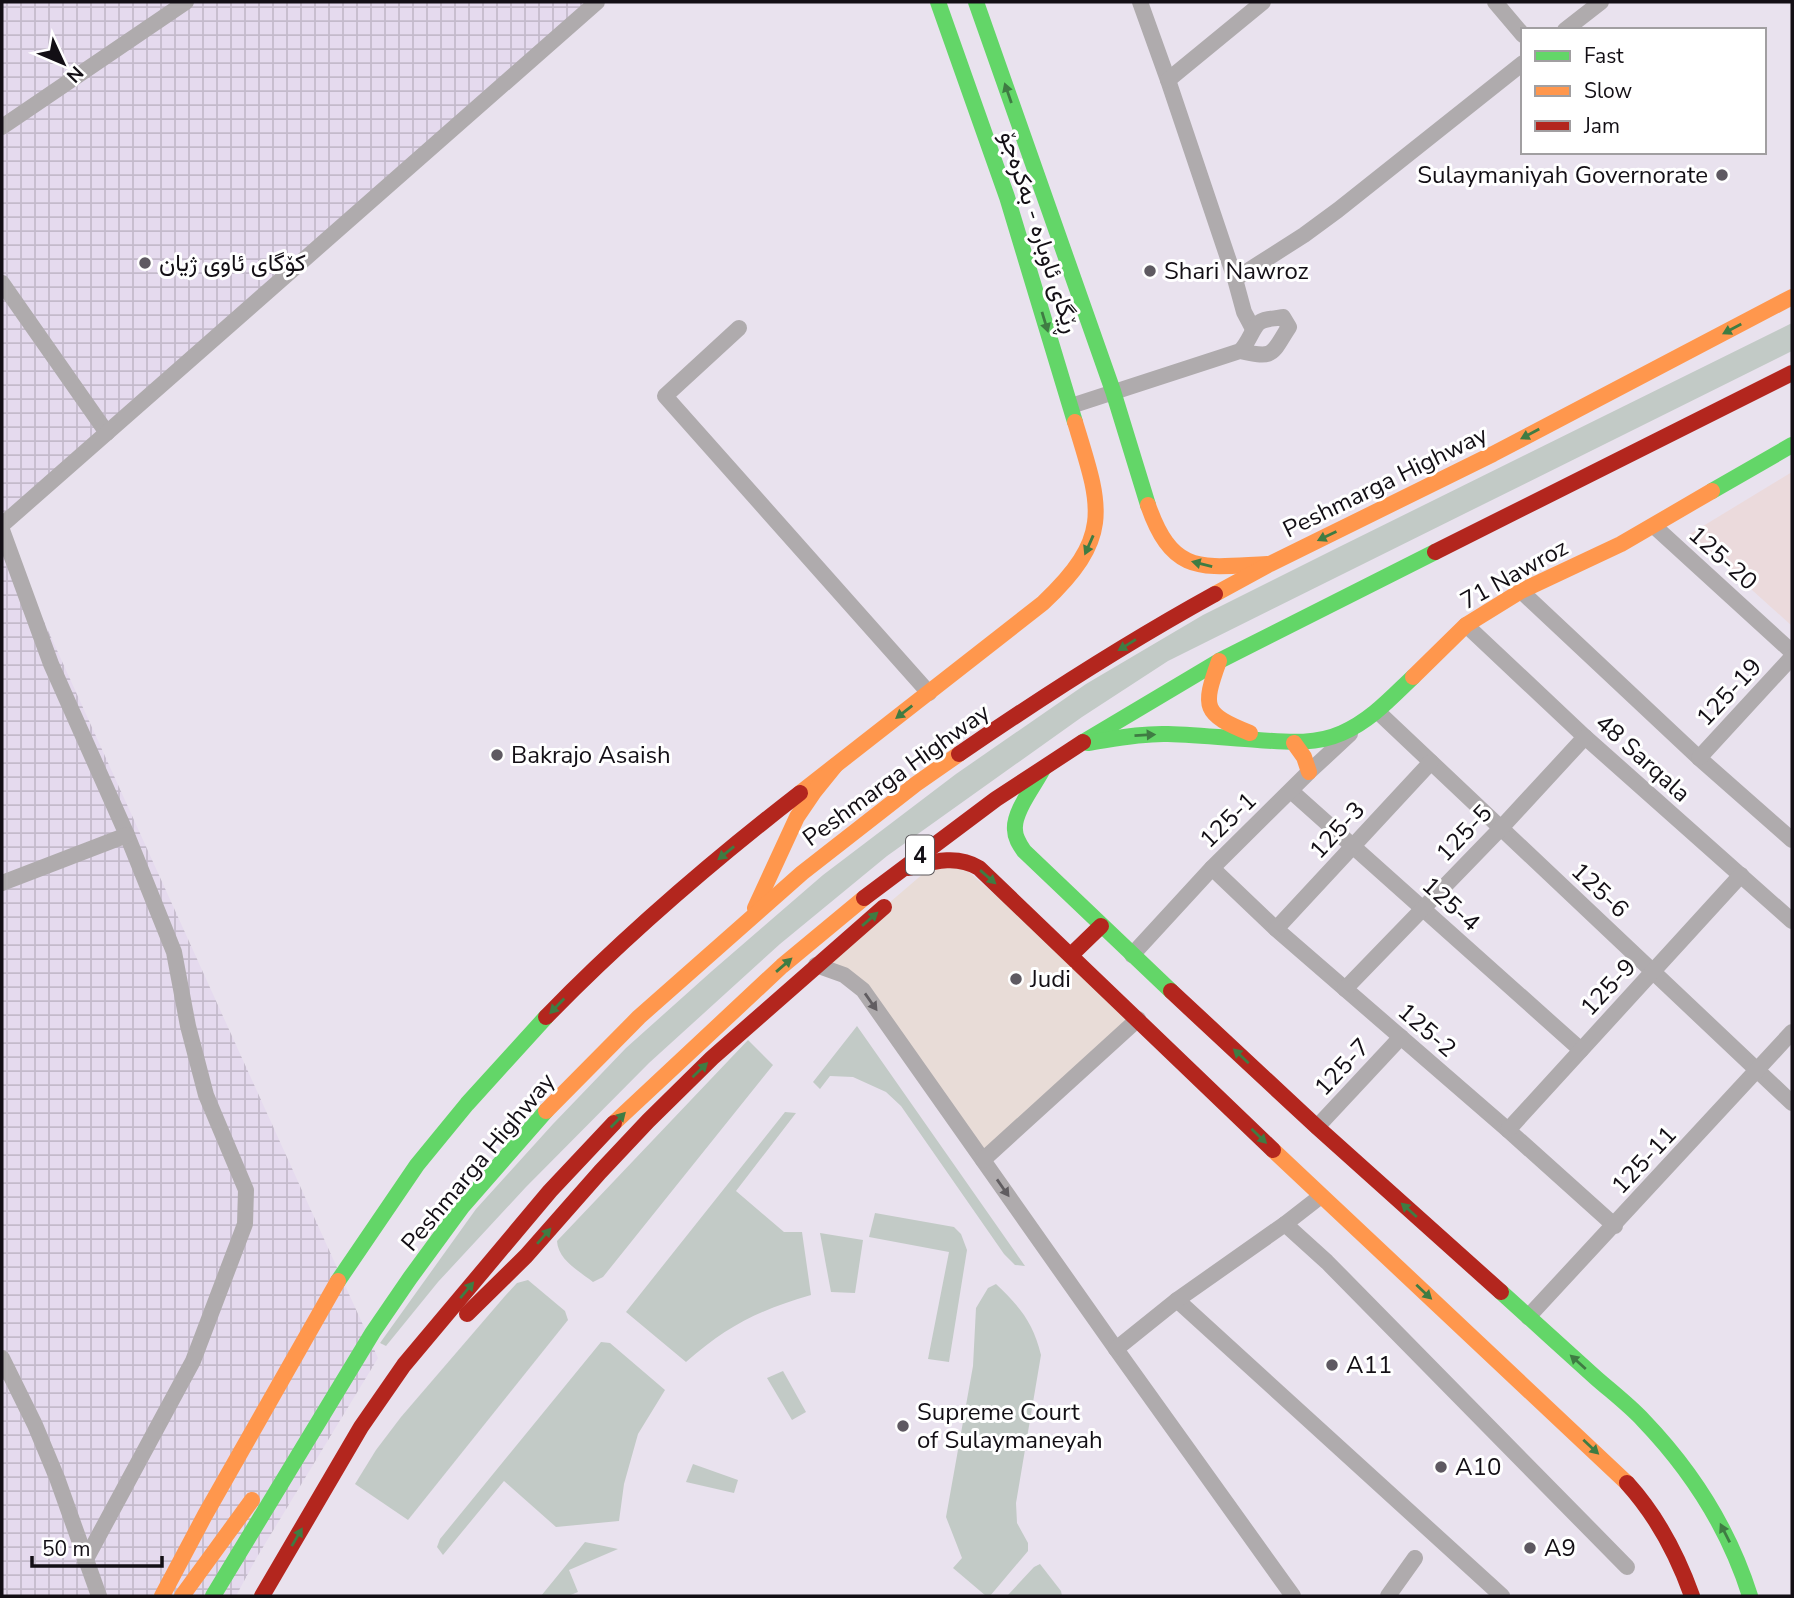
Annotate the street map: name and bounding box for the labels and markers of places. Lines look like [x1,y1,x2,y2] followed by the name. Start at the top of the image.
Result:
[1417,159,1708,191] place label: Sulaymaniyah Governorate
[1714,167,1730,183] marker: Sulaymaniyah Governorate
[159,247,306,279] place label: کۆگای ئاوی ژیان
[137,255,153,271] marker: کۆگای ئاوی ژیان
[1164,255,1309,287] place label: Shari Nawroz
[1142,263,1158,279] marker: Shari Nawroz
[511,739,671,771] place label: Bakrajo Asaish
[489,747,505,763] marker: Bakrajo Asaish
[1029,963,1071,995] place label: Judi
[1008,971,1024,987] marker: Judi
[1346,1349,1392,1381] place label: A11
[1324,1357,1340,1373] marker: A11
[917,1396,1103,1456] place label: Supreme Court of Sulaymaneyah
[895,1418,911,1434] marker: Supreme Court of Sulaymaneyah
[1455,1451,1501,1483] place label: A10
[1433,1459,1449,1475] marker: A10
[1544,1532,1576,1564] place label: A9
[1522,1540,1538,1556] marker: A9

